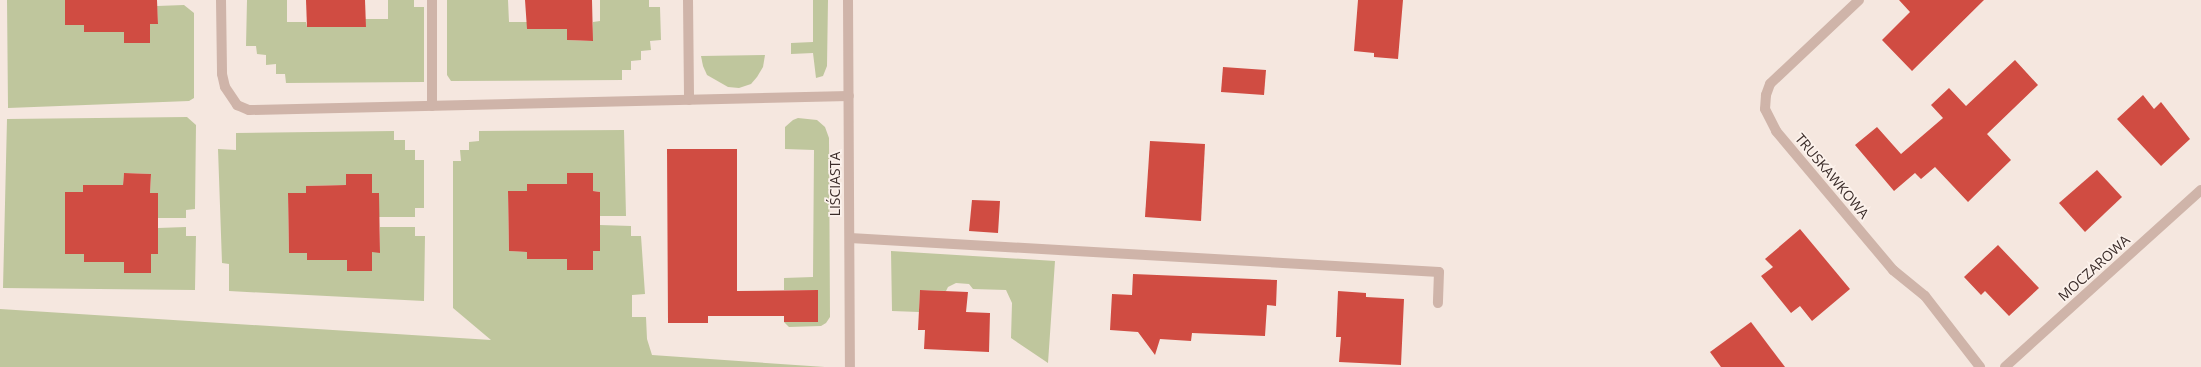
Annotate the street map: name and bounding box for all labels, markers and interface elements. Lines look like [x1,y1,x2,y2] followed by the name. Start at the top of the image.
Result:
[1792,130,1872,222] street label: TRUSKAWKOWA
[827,152,843,216] street label: LIŚCIASTA
[2055,231,2133,305] street label: MOCZAROWA

